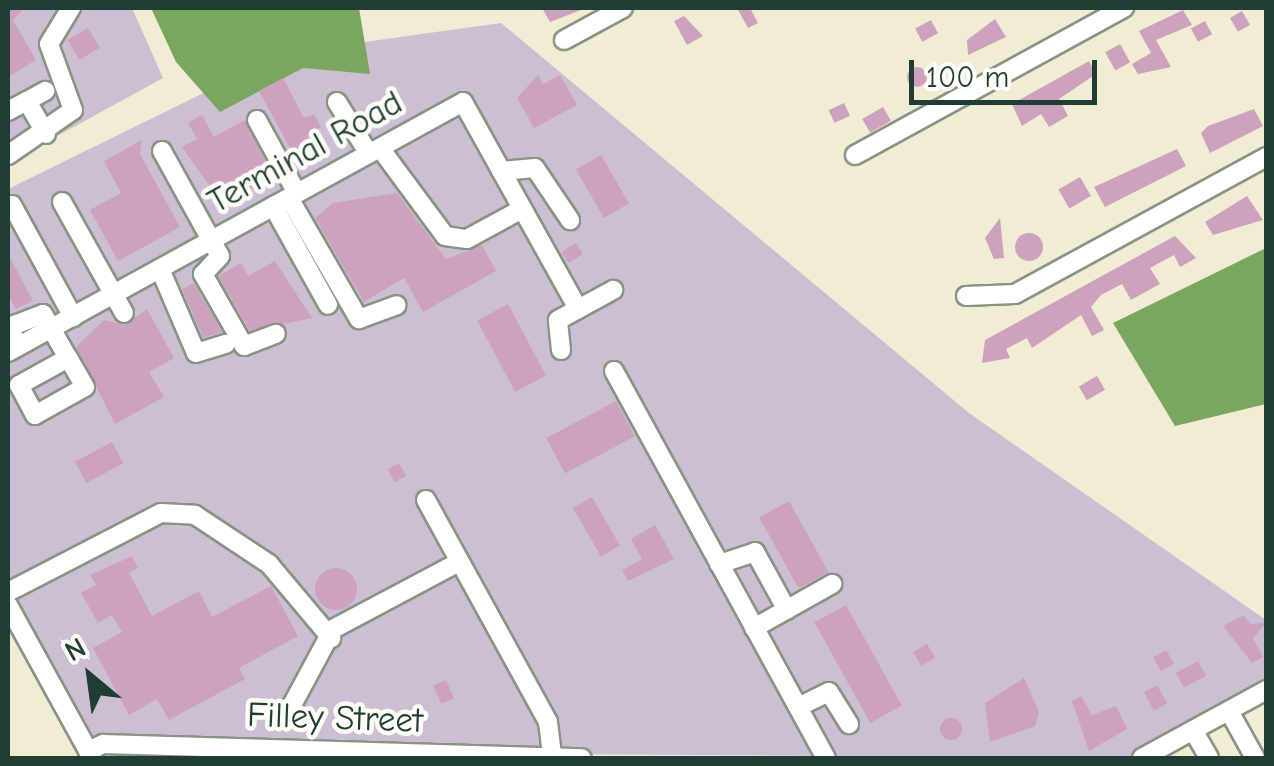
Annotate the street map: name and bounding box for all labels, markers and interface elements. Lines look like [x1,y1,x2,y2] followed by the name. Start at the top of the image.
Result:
[914,40,1102,102] scale bar
[926,60,1009,95] text: 100 m
[200,81,410,223] street label: Terminal Road
[40,626,140,726] north arrow
[60,631,91,668] text: N
[246,694,424,742] street label: Filley Street

